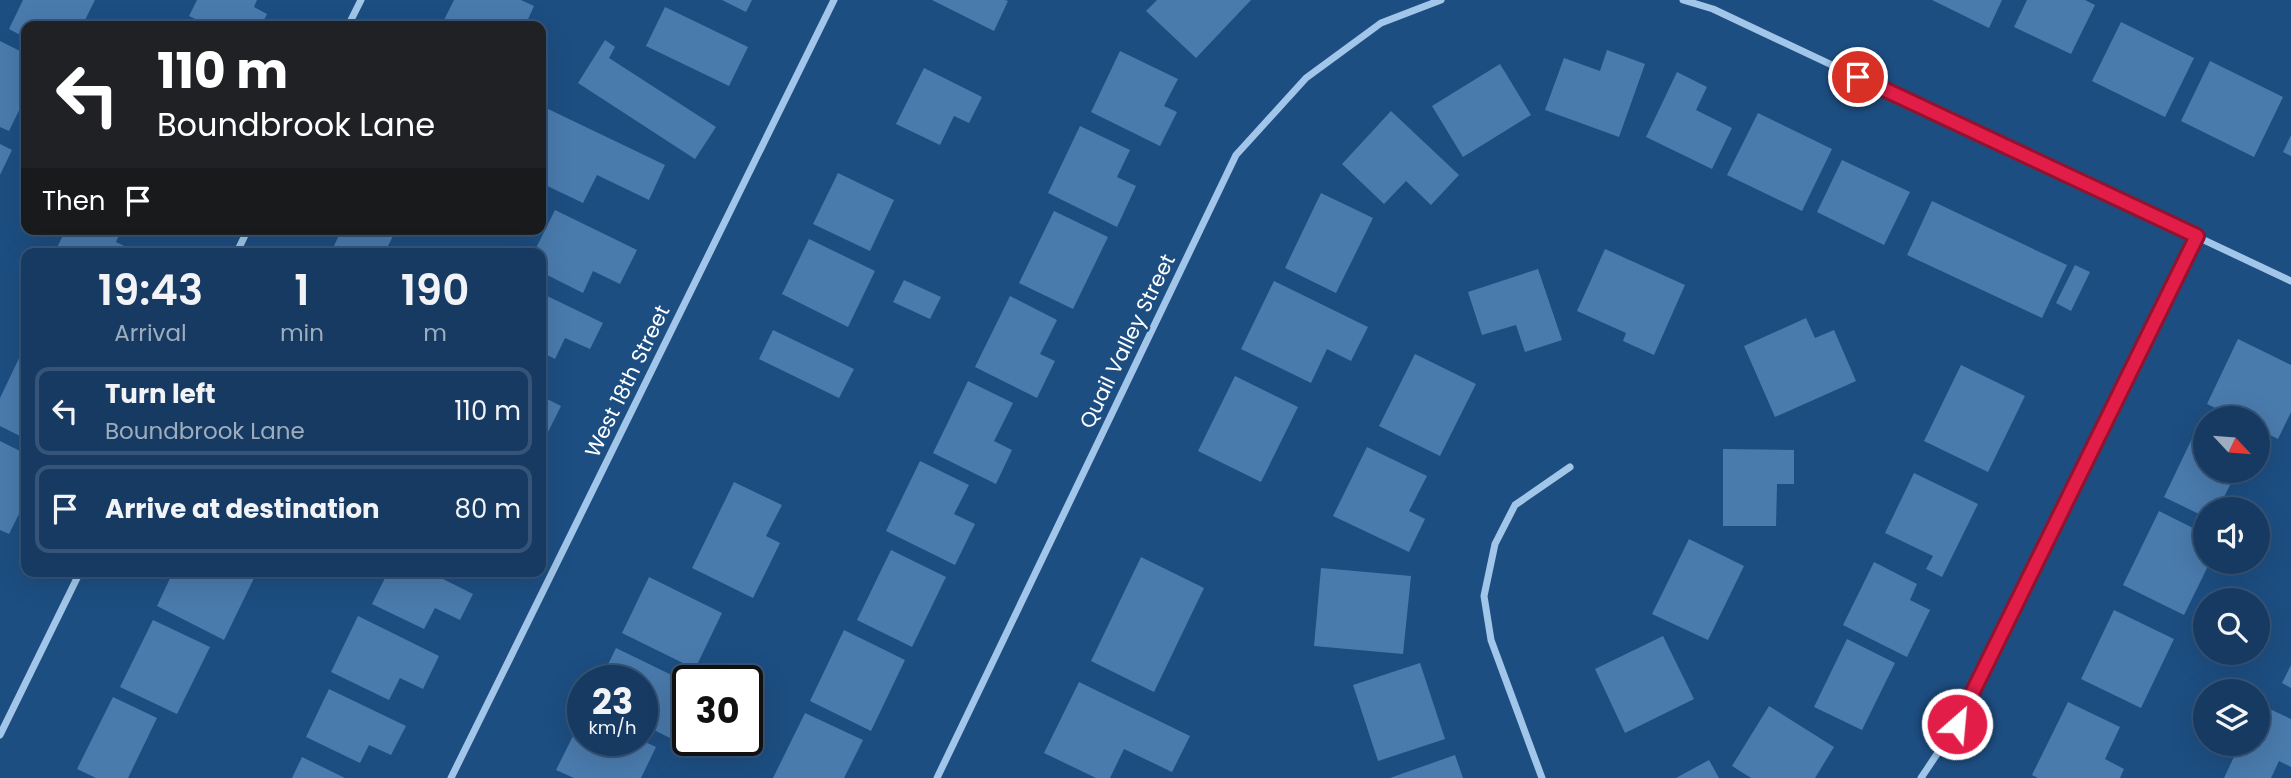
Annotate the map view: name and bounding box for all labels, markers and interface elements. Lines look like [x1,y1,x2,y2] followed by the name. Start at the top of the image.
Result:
[157,37,288,105] text: 110 m
[1828,47,1888,107] pin
[42,49,133,140] icon: left
[1839,58,1877,96] icon: arrive
[157,102,435,147] text: Boundbrook Lane
[119,182,157,220] icon: arrive
[42,183,105,219] text: Then
[1072,249,1182,433] street label: Quail Valley Street
[98,261,203,320] text: 19:43
[294,261,310,320] text: 1
[401,261,469,320] text: 190
[578,300,676,462] street label: West 18th Street
[114,317,187,349] text: Arrival
[280,317,324,349] text: min
[423,317,447,349] text: m
[105,376,216,412] text: Turn left
[46,392,84,430] icon: left
[454,393,521,429] text: 110 m
[2193,406,2270,483] north arrow
[2193,406,2270,756] map controls
[105,415,305,447] text: Boundbrook Lane
[46,490,84,528] icon: arrive
[105,491,380,527] text: Arrive at destination
[455,491,521,527] text: 80 m
[2193,497,2270,574] button: sound
[2193,588,2270,665] button: search
[672,665,763,756] speed limit sign: 30
[592,677,633,726] text: 23
[2193,679,2270,756] button: layers
[1920,687,1994,761] position arrow
[589,715,636,740] text: km/h

